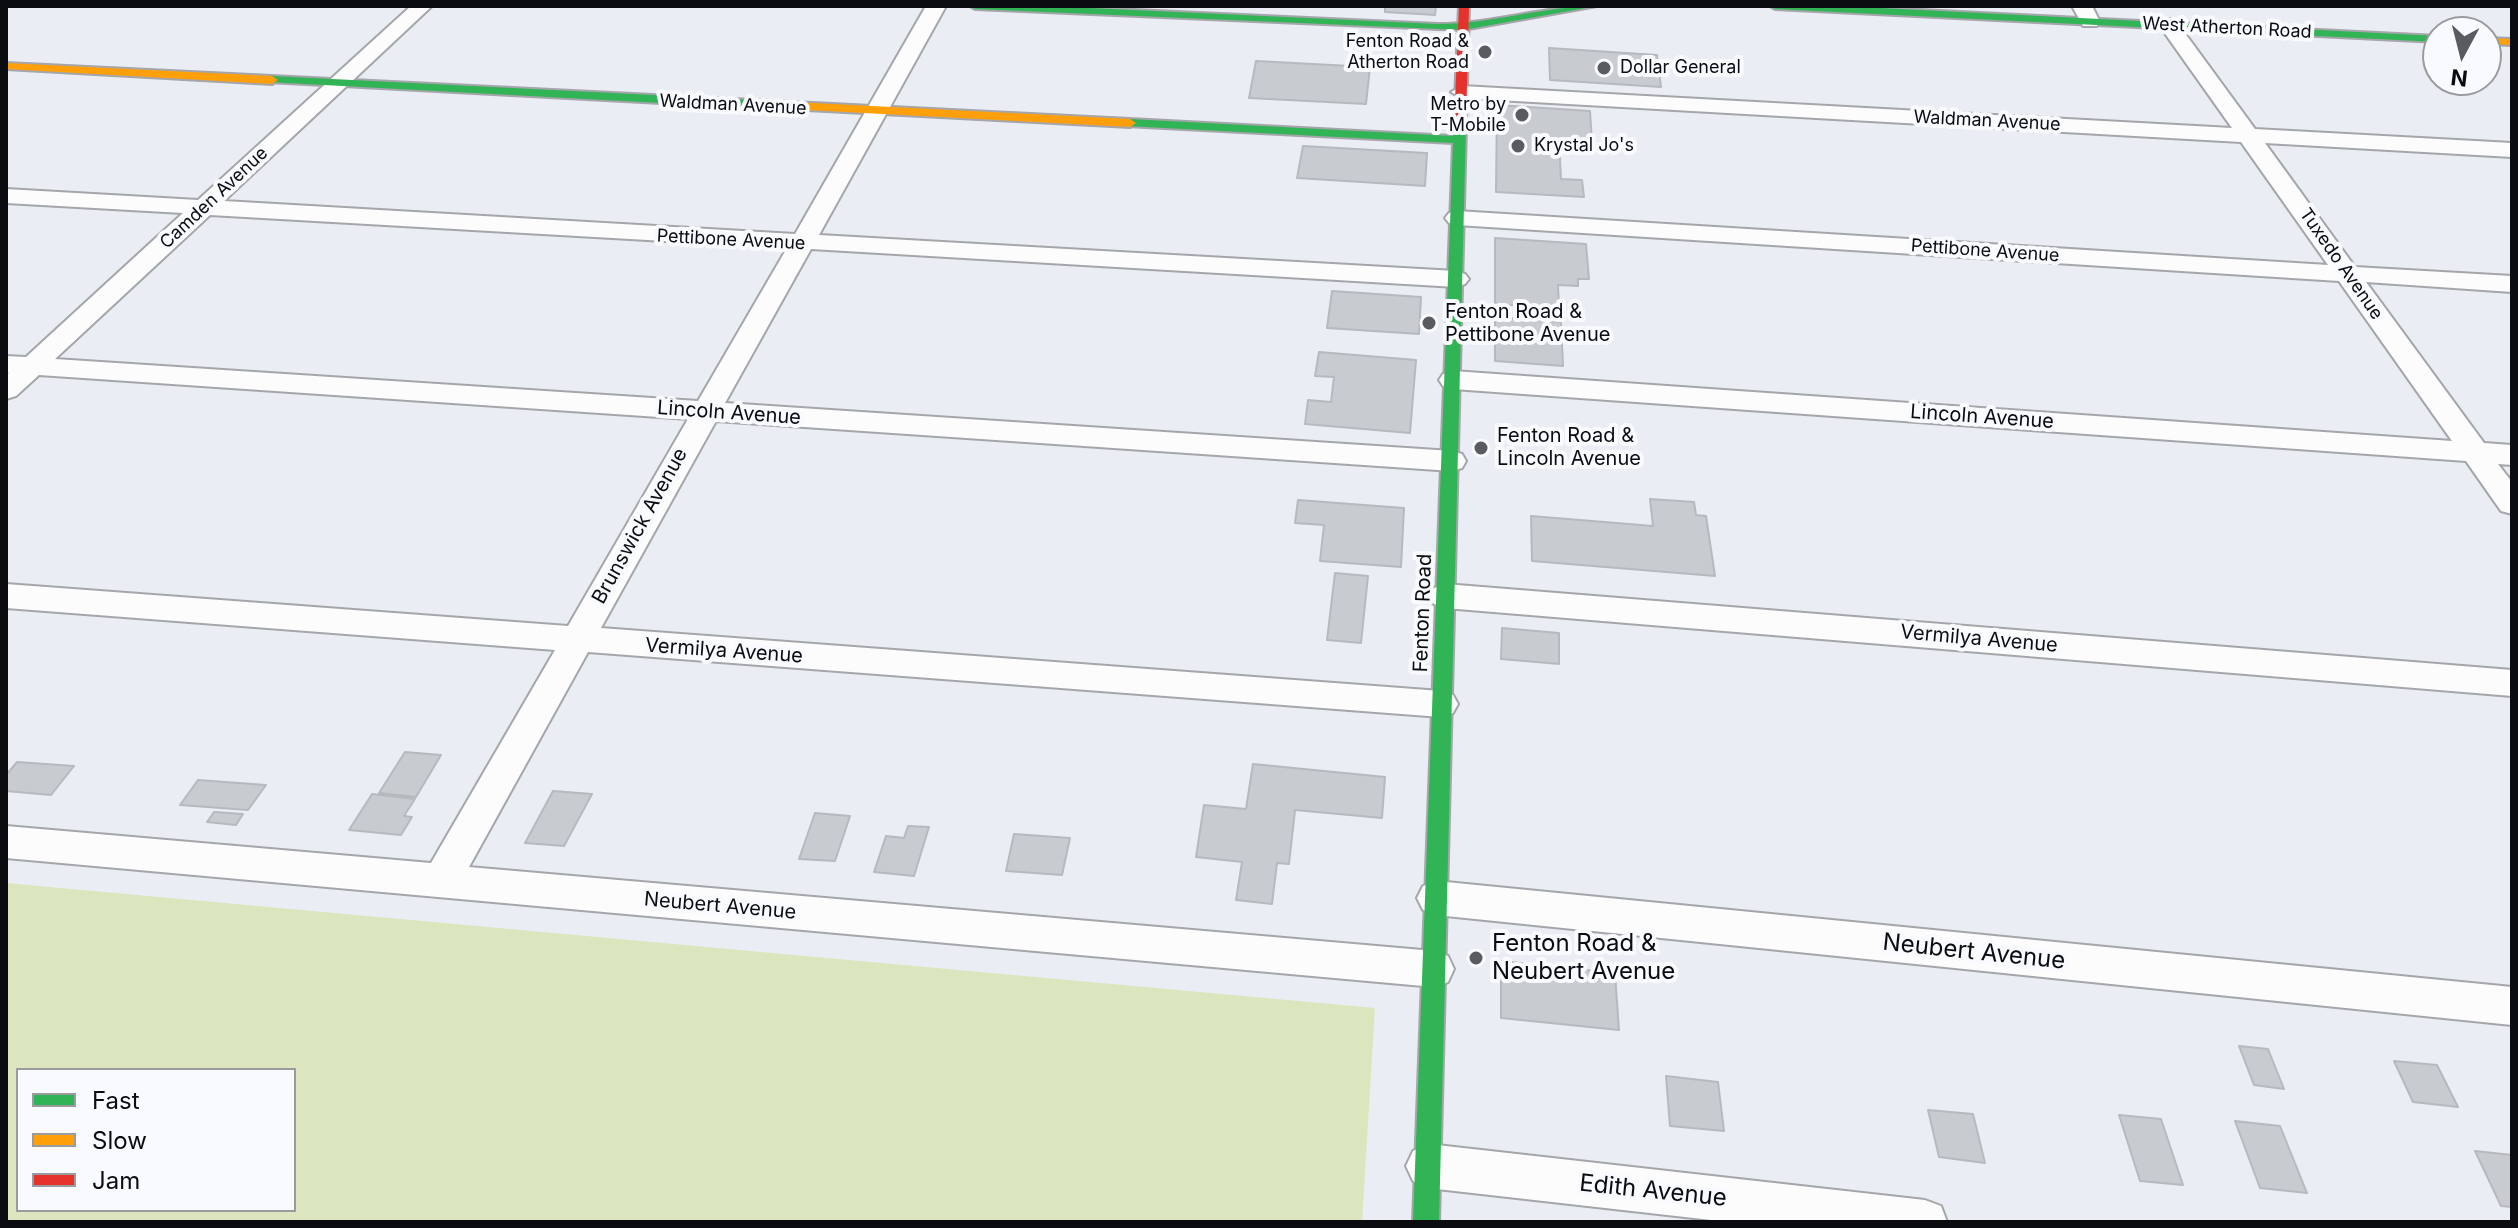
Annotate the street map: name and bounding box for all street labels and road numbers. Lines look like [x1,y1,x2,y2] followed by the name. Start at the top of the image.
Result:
[2142,13,2312,43] street label: West Atherton Road
[659,90,807,120] street label: Waldman Avenue
[1913,106,2061,136] street label: Waldman Avenue
[156,143,272,253] street label: Camden Avenue
[2295,204,2387,324] street label: Tuxedo Avenue
[656,225,806,255] street label: Pettibone Avenue
[1910,235,2060,267] street label: Pettibone Avenue
[656,396,802,430] street label: Lincoln Avenue
[1909,400,2055,434] street label: Lincoln Avenue
[587,444,693,608] street label: Brunswick Avenue
[1409,553,1437,673] street label: Fenton Road
[1899,620,2059,658] street label: Vermilya Avenue
[644,634,804,668] street label: Vermilya Avenue
[643,887,797,925] street label: Neubert Avenue
[1881,928,2067,976] street label: Neubert Avenue
[1578,1169,1728,1213] street label: Edith Avenue

